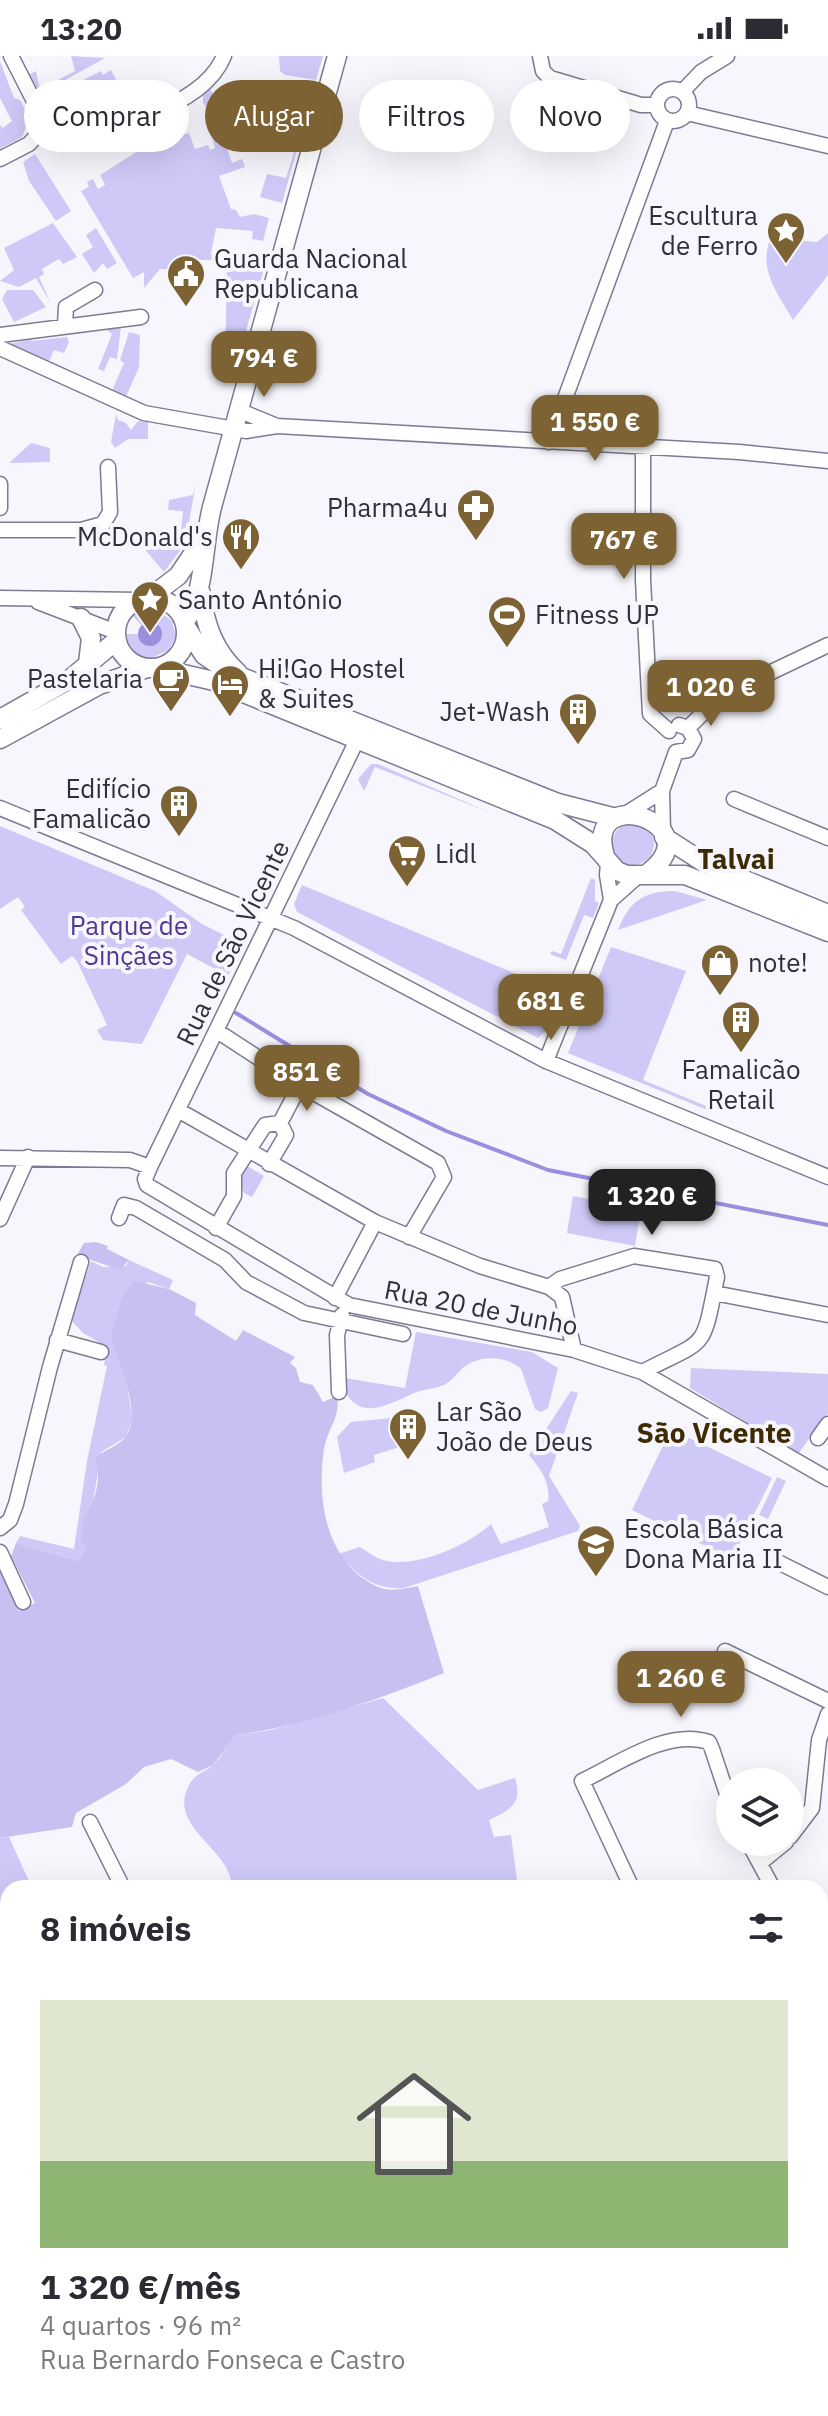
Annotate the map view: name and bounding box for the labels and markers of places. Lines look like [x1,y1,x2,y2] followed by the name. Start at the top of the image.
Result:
[648,198,758,262] place label: Escultura de Ferro
[765,210,807,265] place icon: Escultura de Ferro
[214,241,407,305] place label: Guarda Nacional Republicana
[165,253,207,308] public building icon: Guarda Nacional Republicana
[208,331,320,399] pin: 794 €
[521,395,669,463] pin: 1 550 €
[455,487,497,542] pharmacy icon: Pharma4u
[327,490,448,524] place label: Pharma4u
[568,513,680,581] pin: 767 €
[220,516,262,571] restaurant icon: McDonald's
[77,519,213,553] place label: McDonald's
[129,579,171,634] place icon: Santo António
[178,582,342,616] place label: Santo António
[486,594,528,649] sports icon: Fitness UP
[535,597,659,631] place label: Fitness UP
[258,651,405,715] place label: Hi!Go Hostel & Suites
[150,658,192,713] cafe icon: Pastelaria
[637,660,785,728] pin: 1 020 €
[27,661,143,695] place label: Pastelaria
[209,663,251,718] hotel icon: Hi!Go Hostel & Suites
[557,691,599,746] building icon: Jet-Wash
[440,694,550,728] place label: Jet-Wash
[32,771,151,835] place label: Edifício Famalicão
[158,783,200,838] building icon: Edifício Famalicão
[386,833,428,888] supermarket icon: Lidl
[435,836,477,870] place label: Lidl
[699,942,741,997] shop icon: note!
[748,945,808,979] place label: note!
[495,974,607,1042] pin: 681 €
[720,999,762,1054] building icon: Famalicão Retail
[251,1045,363,1113] pin: 851 €
[681,1052,801,1116] place label: Famalicão Retail
[578,1169,726,1237] pin: 1 320 €
[436,1394,593,1458] place label: Lar São João de Deus
[387,1406,429,1461] building icon: Lar São João de Deus
[624,1511,783,1575] place label: Escola Básica Dona Maria II
[575,1523,617,1578] school or university icon: Escola Básica Dona Maria II
[607,1651,755,1719] pin: 1 260 €

